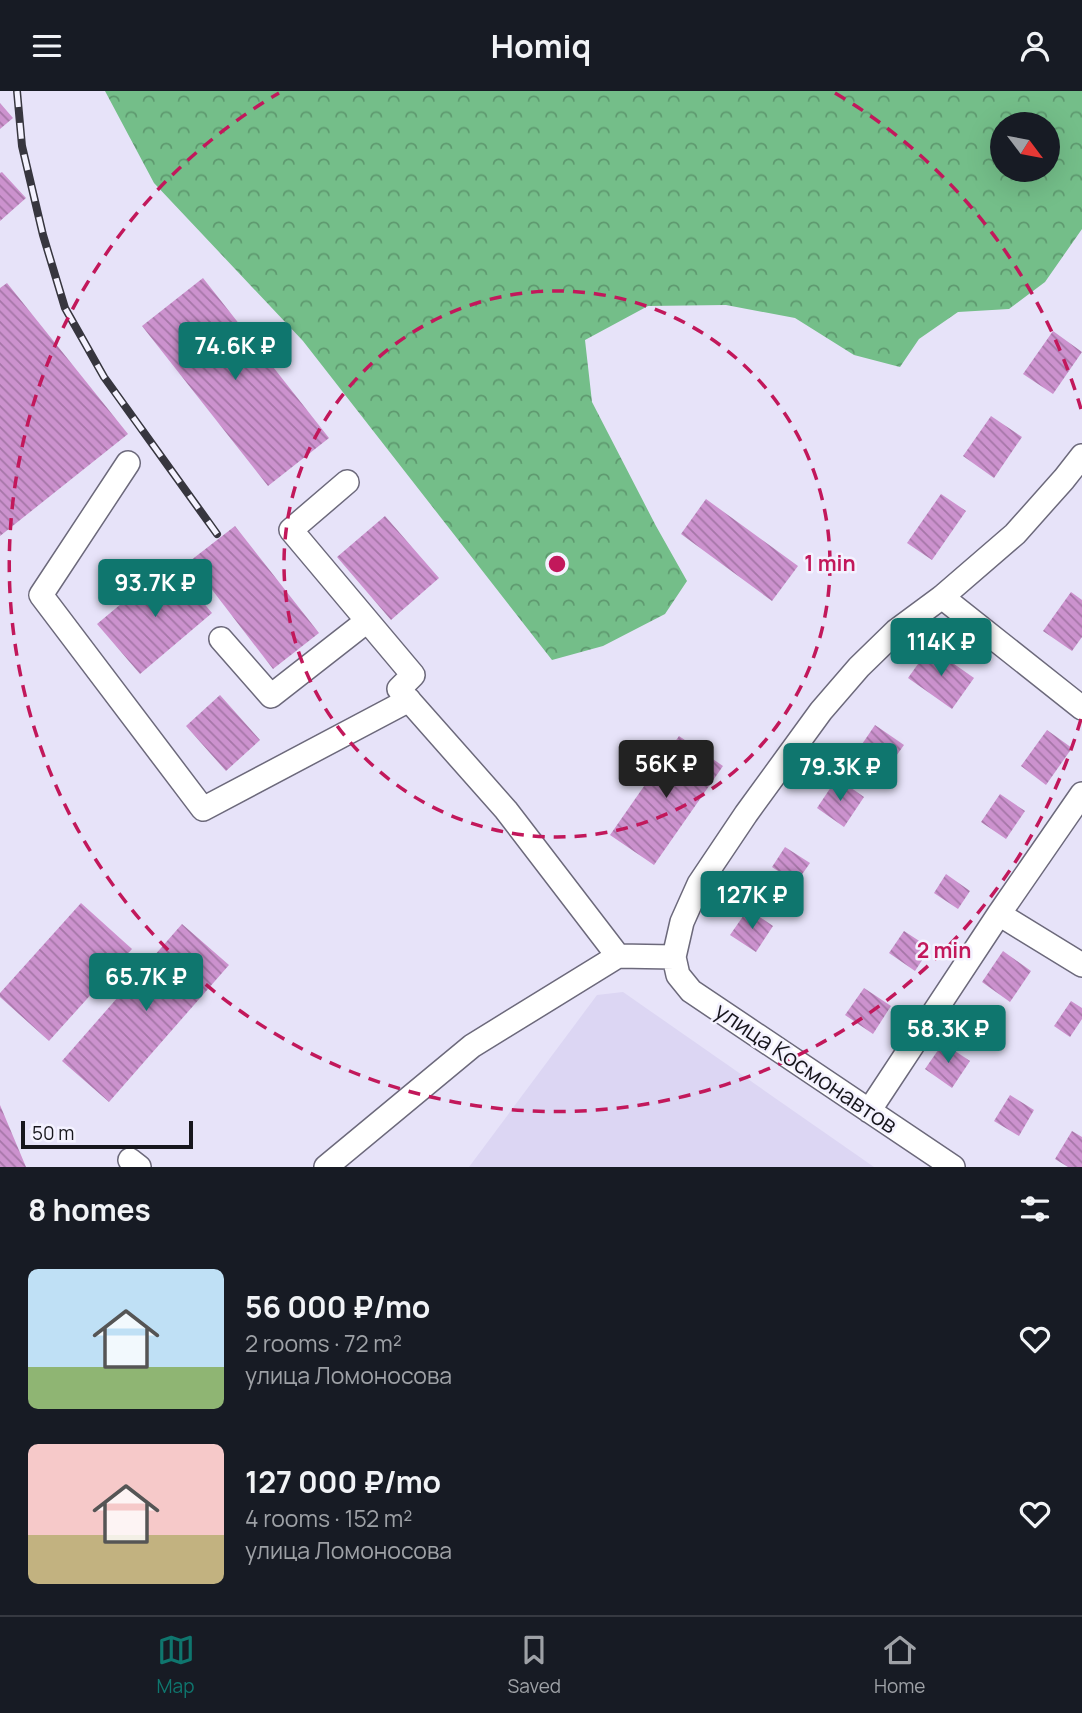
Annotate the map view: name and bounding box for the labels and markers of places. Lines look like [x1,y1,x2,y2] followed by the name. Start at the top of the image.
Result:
[170,323,300,382] pin: 74.6K ₽
[545,552,569,576] centre of rings
[90,559,220,619] pin: 93.7K ₽
[884,619,998,678] pin: 114K ₽
[617,741,715,800] pin: 56K ₽
[775,743,905,803] pin: 79.3K ₽
[695,871,809,931] pin: 127K ₽
[81,953,211,1013] pin: 65.7K ₽
[883,1005,1013,1065] pin: 58.3K ₽

